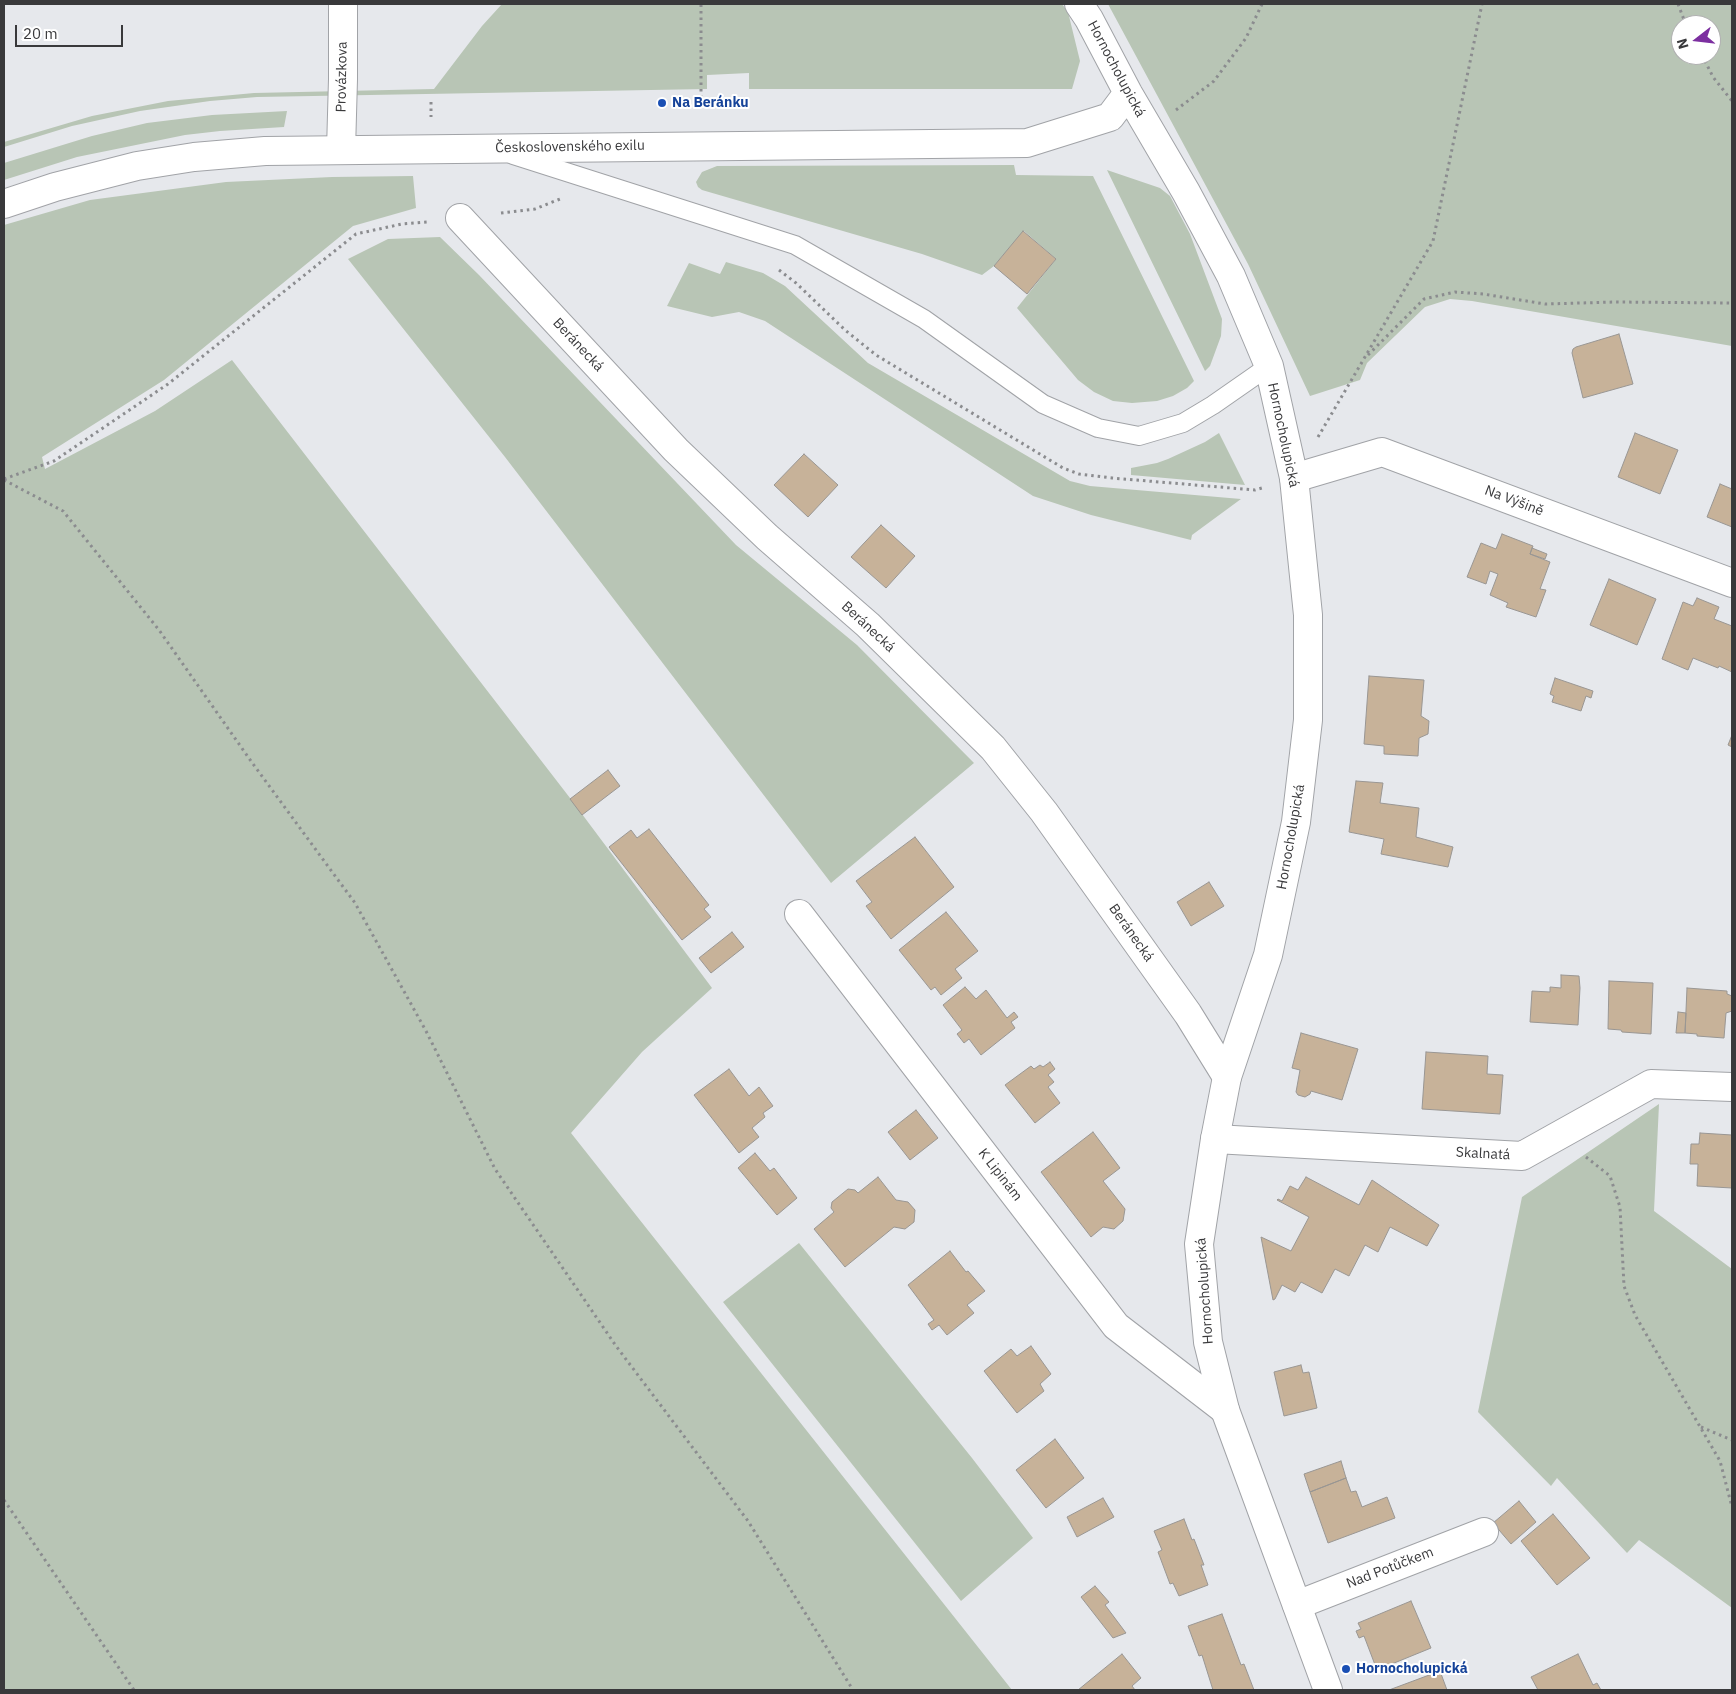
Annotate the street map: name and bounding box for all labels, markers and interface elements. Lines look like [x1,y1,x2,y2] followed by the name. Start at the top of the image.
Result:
[18,15,125,47] scale bar
[1671,15,1721,65] north arrow
[1084,18,1148,120] street label: Hornocholupická
[23,24,58,43] text: 20 m
[1672,37,1693,51] text: N
[333,41,351,113] street label: Provázkova
[672,95,749,111] place label: Na Beránku
[656,97,668,109] marker: Na Beránku
[495,137,645,157] street label: Československého exilu
[549,315,607,375] street label: Beránecká
[1264,381,1302,489] street label: Hornocholupická
[1482,482,1546,520] street label: Na Výšině
[838,598,898,656] street label: Beránecká
[1273,783,1309,891] street label: Hornocholupická
[1105,901,1157,965] street label: Beránecká
[1455,1144,1511,1164] street label: Skalnatá
[974,1145,1026,1205] street label: K Lipinám
[1193,1237,1217,1345] street label: Hornocholupická
[1344,1544,1436,1592] street label: Nad Potůčkem
[1356,1661,1468,1677] place label: Hornocholupická
[1340,1663,1352,1675] marker: Hornocholupická

